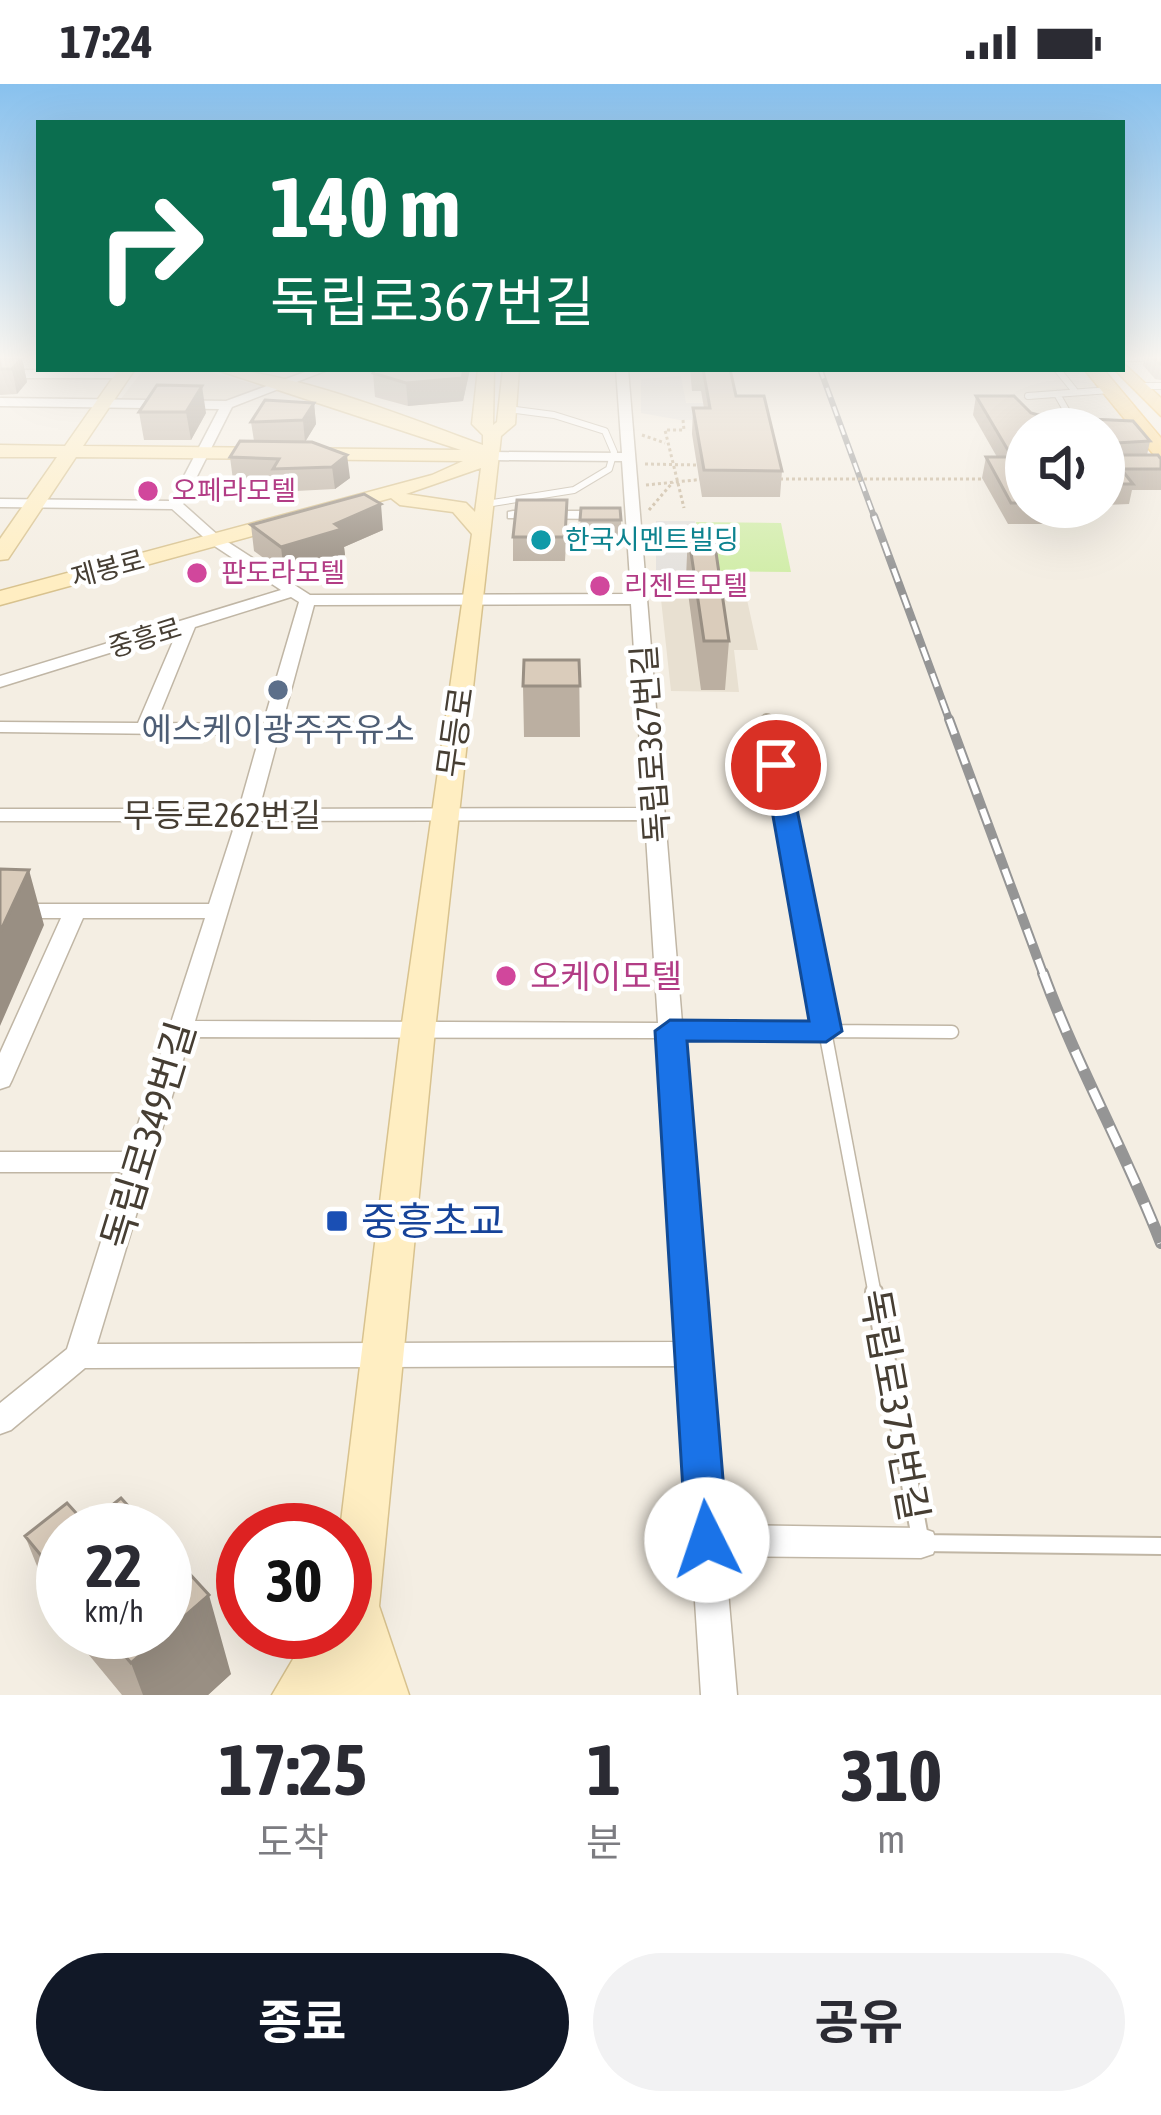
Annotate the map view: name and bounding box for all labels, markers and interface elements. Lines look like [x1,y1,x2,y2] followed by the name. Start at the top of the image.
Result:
[60,16,153,68] text: 17:24
[270,159,460,255] text: 140 m
[72,168,228,324] icon: right
[270,271,595,332] text: 독립로367번길
[1005,408,1125,528] map controls
[1005,408,1125,528] button: sound
[172,475,296,506] place label: 오페라모텔
[135,478,161,504] marker: 오페라모텔
[565,524,739,555] place label: 한국시멘트빌딩
[528,527,554,553] marker: 한국시멘트빌딩
[68,544,148,593] street label: 제봉로
[221,557,345,588] place label: 판도라모텔
[184,560,210,586] marker: 판도라모텔
[624,570,748,601] place label: 리젠트모텔
[587,573,613,599] marker: 리젠트모텔
[105,612,185,663] street label: 중흥로
[624,644,676,844] street label: 독립로367번길
[265,677,291,703] marker: 에스케이광주주유소
[430,684,480,780] street label: 무등로
[141,710,415,748] place label: 에스케이광주주유소
[725,714,827,816] pin
[743,732,809,798] icon: arrive
[123,796,321,834] street label: 무등로262번길
[530,957,682,995] place label: 오케이모텔
[493,963,519,989] marker: 오케이모텔
[93,1016,203,1254] street label: 독립로349번길
[361,1199,505,1243] place label: 중흥초교
[324,1208,350,1234] marker: 중흥초교
[853,1286,937,1524] street label: 독립로375번길
[644,1477,770,1603] position arrow
[216,1503,372,1659] speed limit sign: 30
[86,1531,142,1600] text: 22
[84,1594,144,1628] text: km/h
[219,1728,367,1810] text: 17:25
[587,1728,621,1810] text: 1
[841,1734,942,1816] text: 310
[877,1817,905,1861] text: m
[257,1820,329,1864] text: 도착
[586,1820,622,1864] text: 분
[36,1953,569,2091] button: 종료
[593,1953,1125,2091] button: 공유

